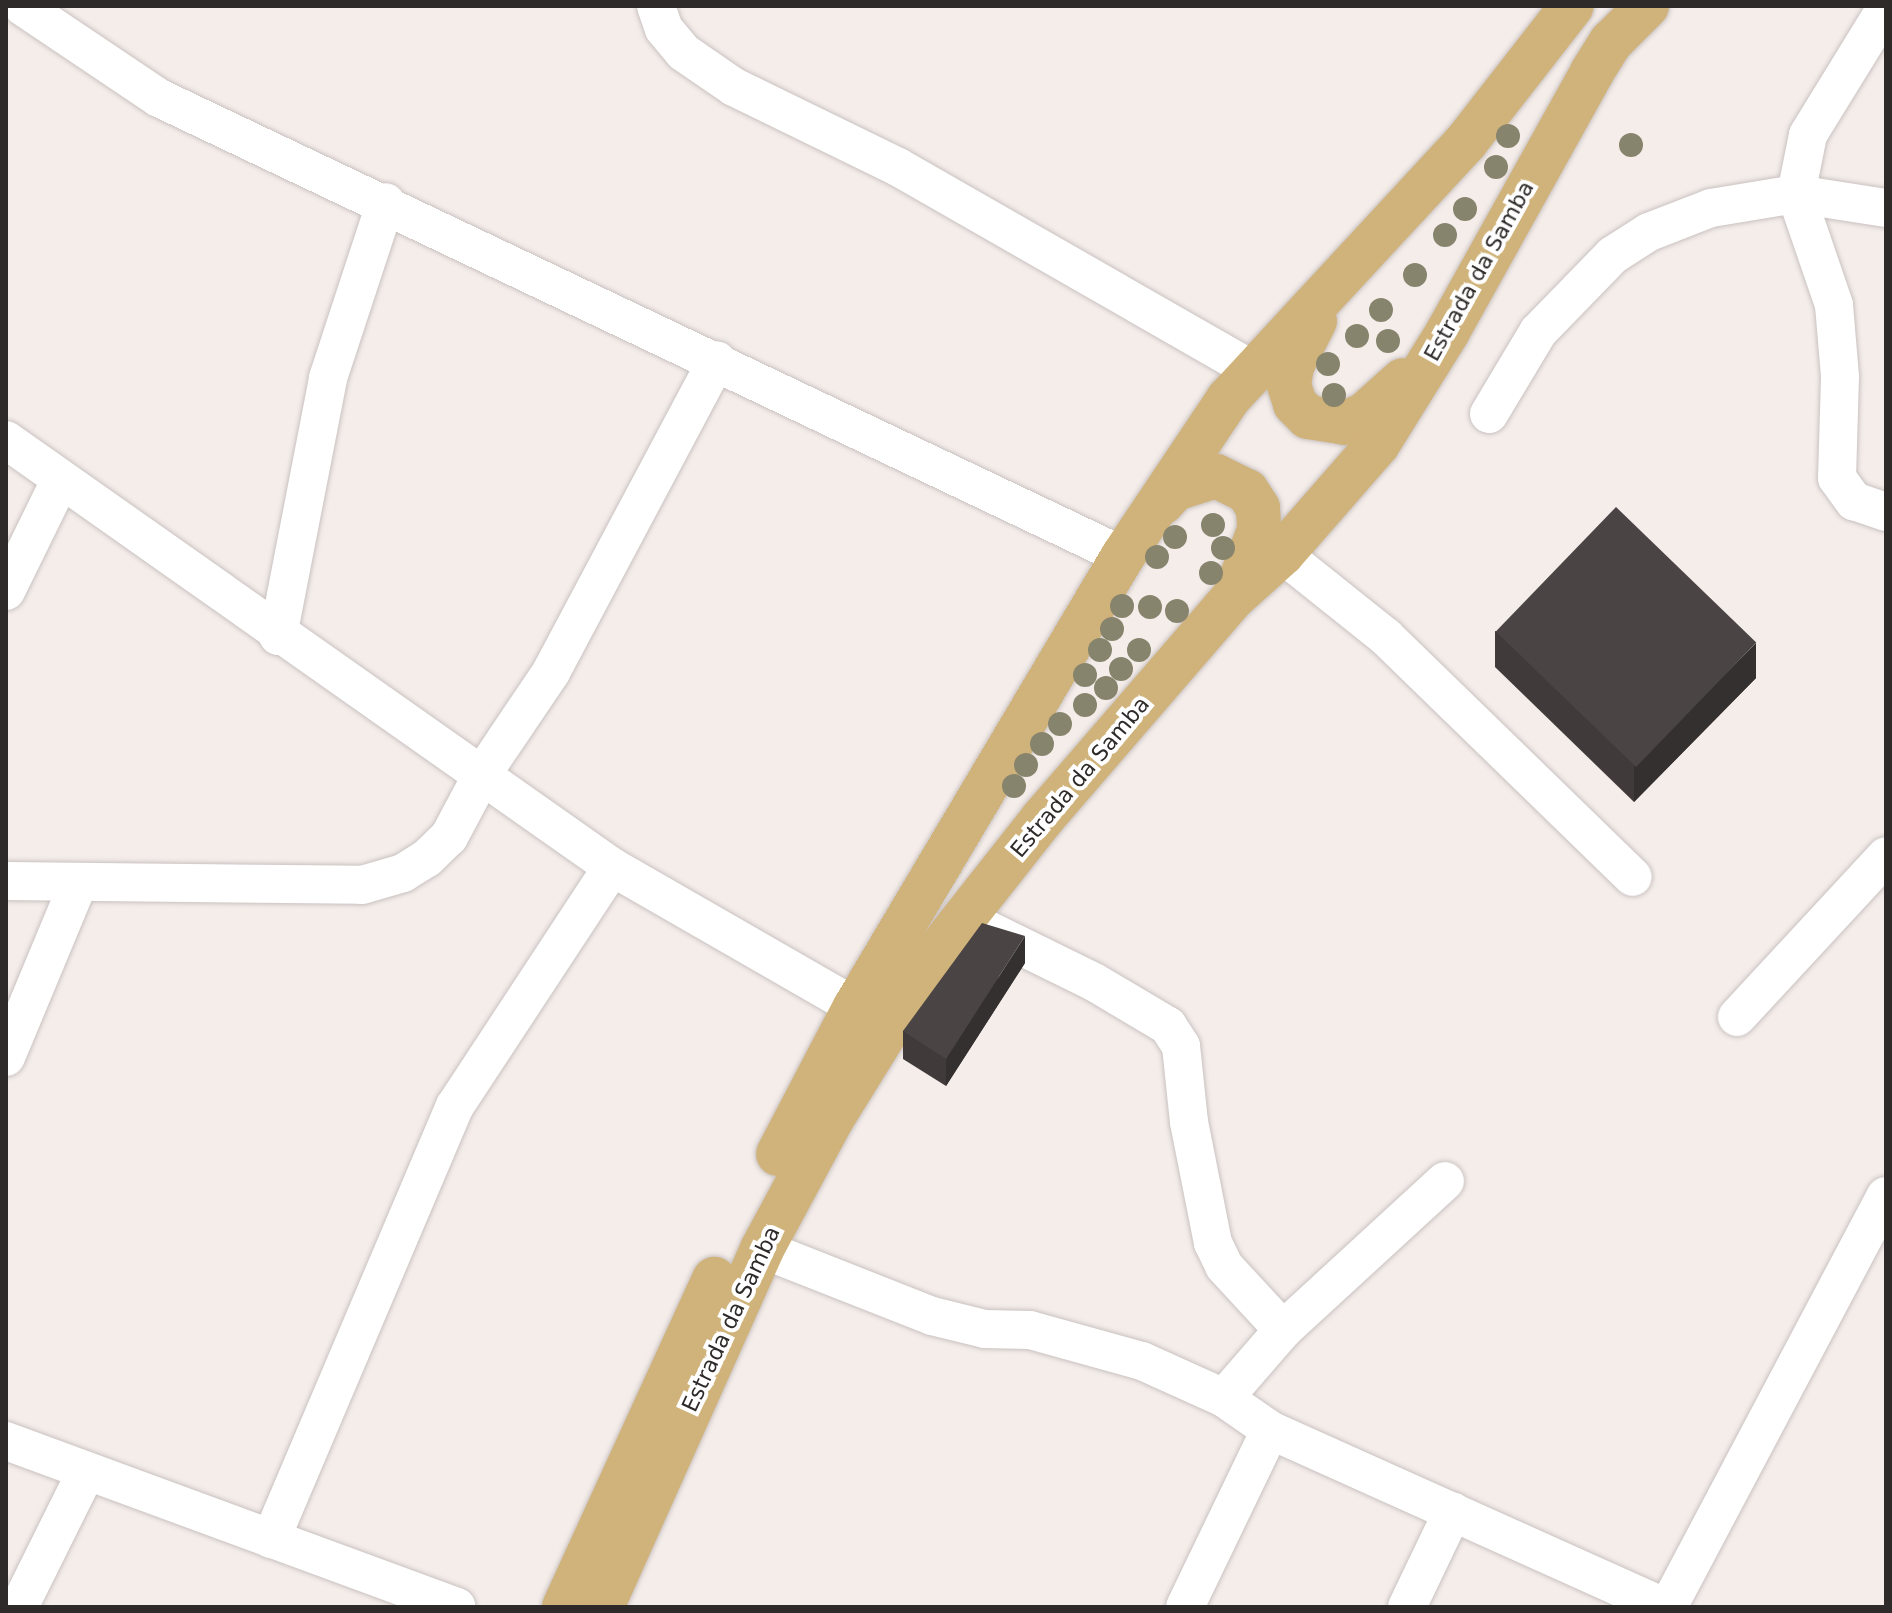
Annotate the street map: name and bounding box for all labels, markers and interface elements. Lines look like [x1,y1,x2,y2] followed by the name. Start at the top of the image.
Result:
[1419,176,1539,366] street label: Estrada da Samba
[1005,691,1155,863] street label: Estrada da Samba
[676,1222,786,1416] street label: Estrada da Samba

